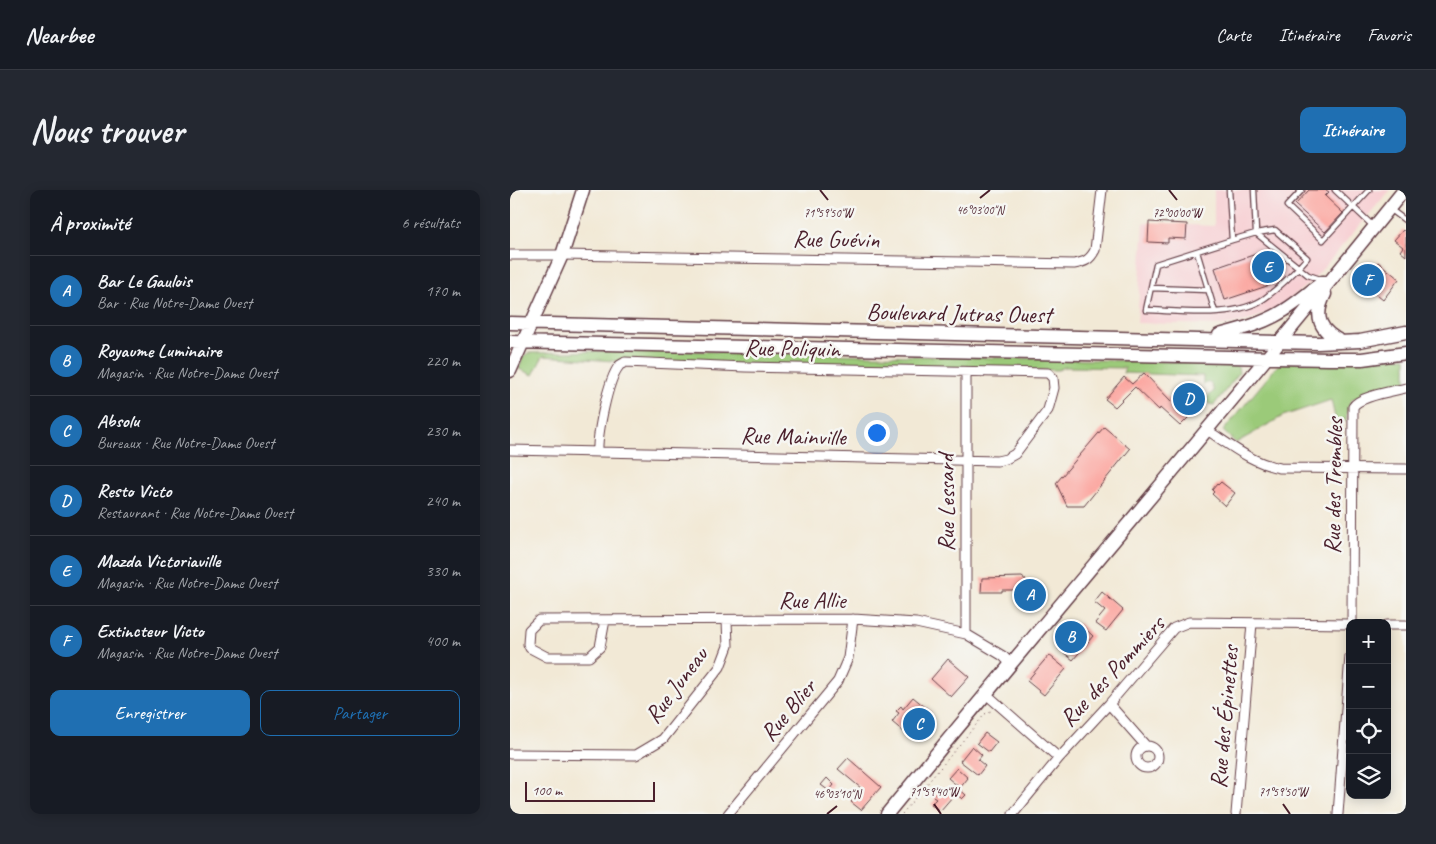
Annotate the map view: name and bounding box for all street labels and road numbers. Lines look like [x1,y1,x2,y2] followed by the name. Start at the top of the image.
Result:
[792,223,880,255] street label: Rue Guévin
[866,296,1055,330] street label: Boulevard Jutras Ouest
[744,332,841,364] street label: Rue Poliquin
[1317,415,1349,554] street label: Rue des Trembles
[740,420,848,452] street label: Rue Mainville
[931,451,961,552] street label: Rue Lessard
[778,585,848,615] street label: Rue Allie
[1053,608,1172,733] street label: Rue des Pommiers
[638,639,716,729] street label: Rue Juneau
[1203,643,1245,790] street label: Rue des Épinettes
[753,671,824,747] street label: Rue Blier

